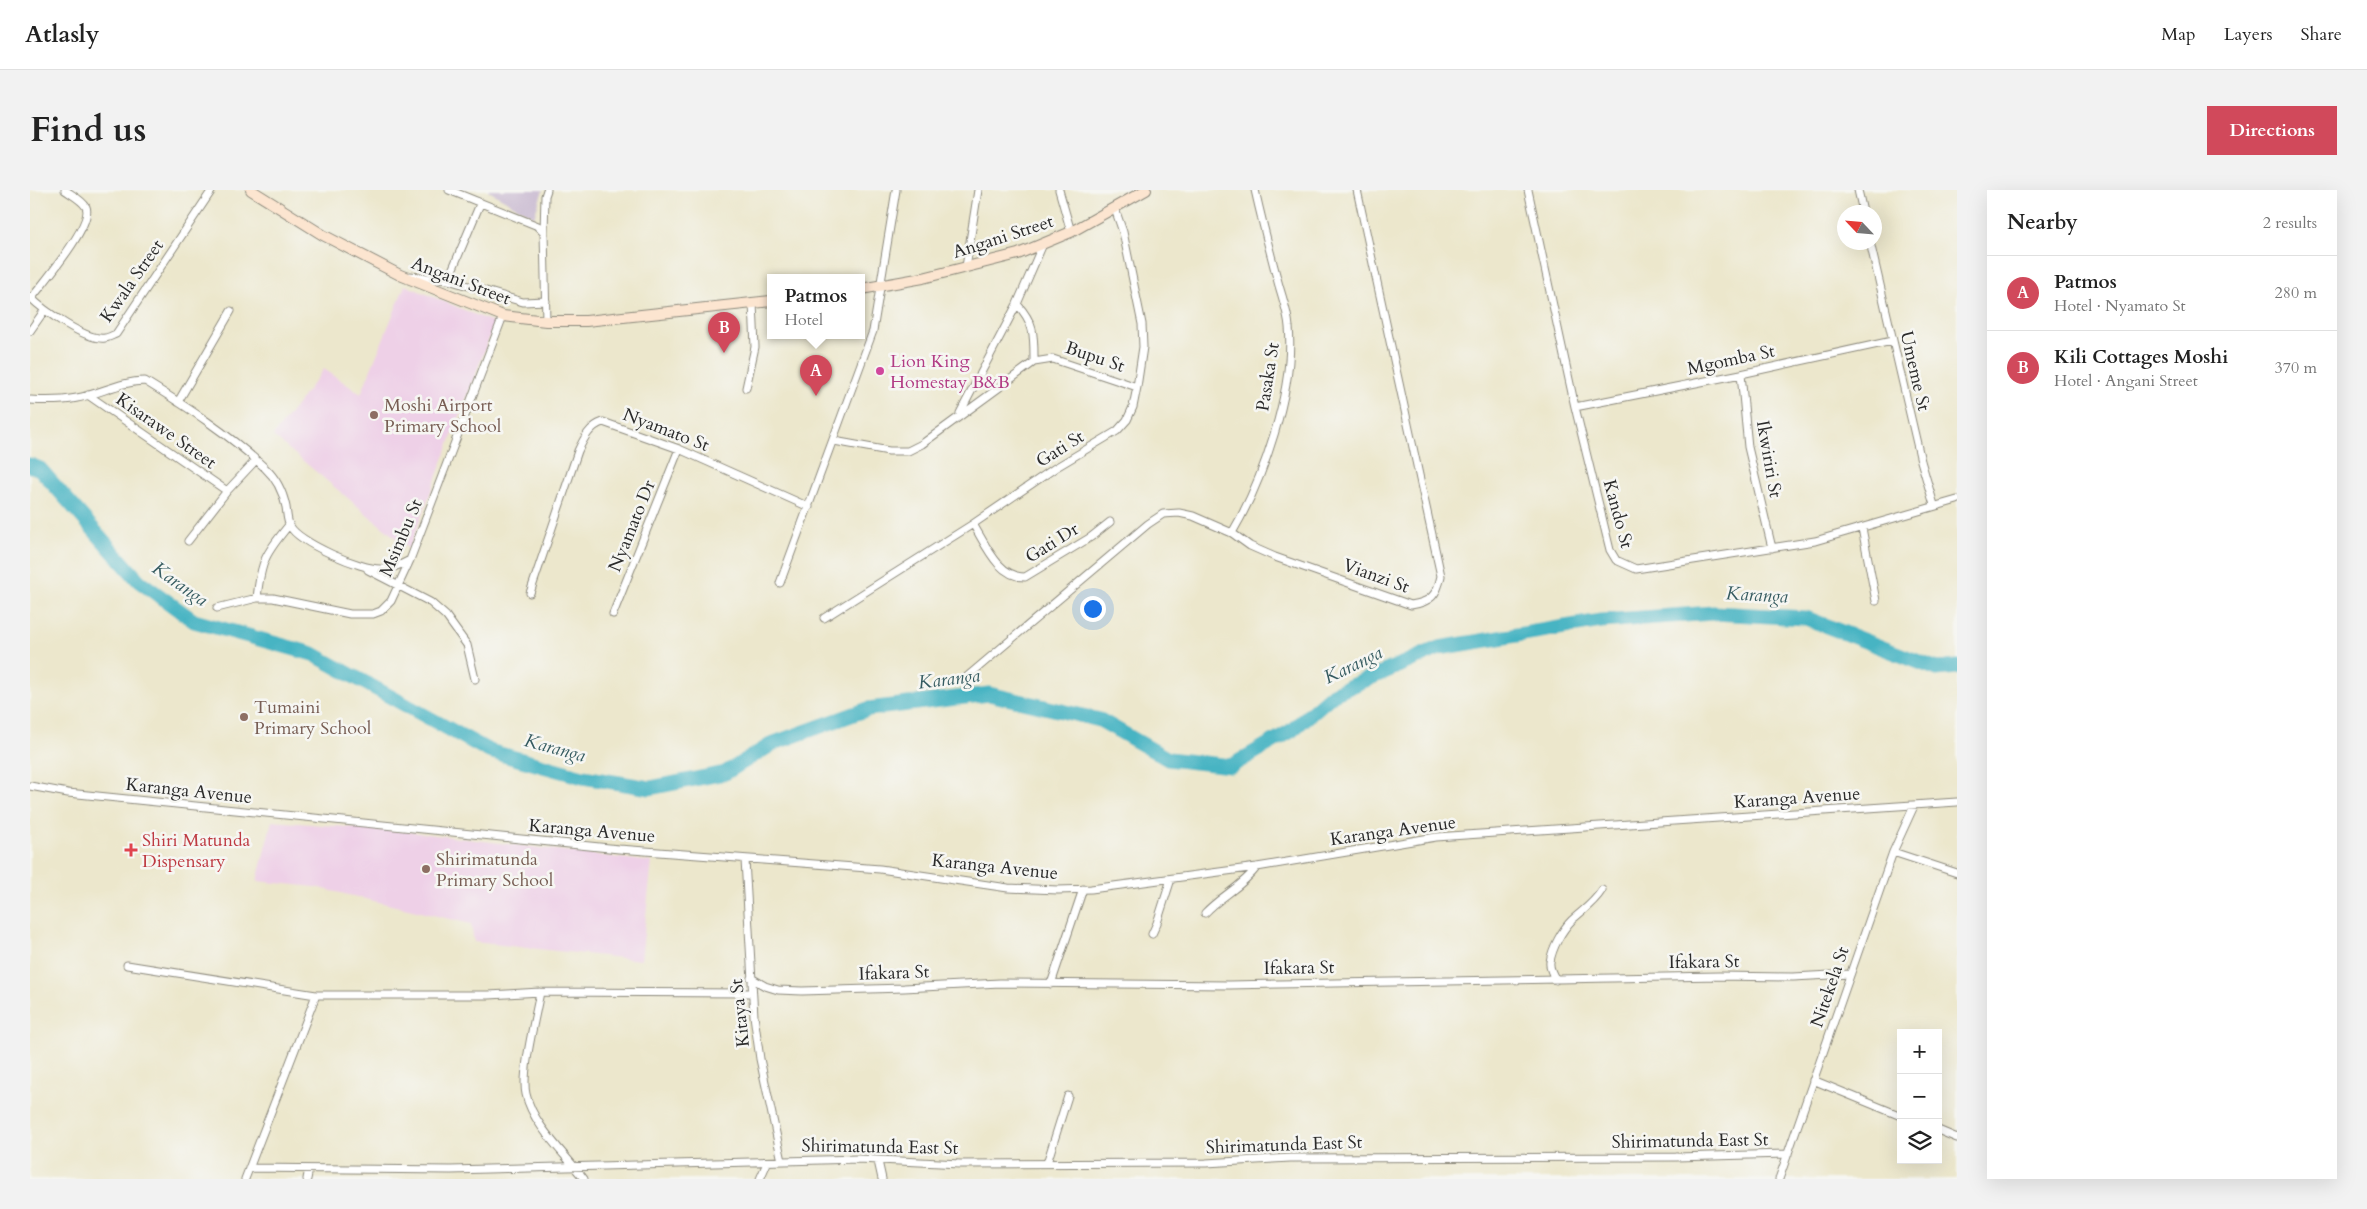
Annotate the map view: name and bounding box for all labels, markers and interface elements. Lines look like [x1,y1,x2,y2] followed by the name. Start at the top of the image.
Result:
[25,18,99,51] text: Atlasly
[2161,22,2196,47] text: Map
[2224,22,2273,47] text: Layers
[2301,22,2342,47] text: Share
[30,106,146,154] text: Find us
[2207,106,2337,155] button: Directions
[1837,205,1882,250] north arrow
[2007,208,2078,237] text: Nearby
[950,209,1057,265] street label: Angani Street
[2263,212,2317,234] text: 2 results
[94,234,170,328] street label: Kwala Street
[408,251,514,311] street label: Angani Street
[2054,269,2117,295] text: Patmos
[767,274,865,339] popup
[2017,282,2029,304] text: A
[2275,282,2317,304] text: 280 m
[785,283,847,309] text: Patmos
[2054,295,2186,317] text: Hotel · Nyamato St
[785,309,823,331] text: Hotel
[708,312,740,353] pin: B
[1894,329,1936,414] street label: Umeme St
[1062,335,1128,379] street label: Bupu St
[1685,338,1777,381] street label: Mgomba St
[1250,341,1286,413] street label: Pasaka St
[2054,344,2228,370] text: Kili Cottages Moshi
[890,349,1010,395] place label: Lion King Homestay B&B
[800,355,832,396] pin: A
[2017,357,2029,379] text: B
[2275,357,2317,379] text: 370 m
[874,365,886,377] marker: Lion King Homestay B&B
[2054,370,2198,392] text: Hotel · Angani Street
[111,387,221,475] street label: Kisarawe Street
[384,393,502,439] place label: Moshi Airport Primary School
[619,402,713,458] street label: Nyamato St
[368,409,380,421] marker: Moshi Airport Primary School
[1750,418,1788,500] street label: Ikwiriri St
[1031,424,1089,473] street label: Gati St
[602,476,662,576] street label: Nyamato Dr
[1597,477,1639,551] street label: Kando St
[373,495,429,581] street label: Msimbu St
[1020,517,1084,569] street label: Gati Dr
[1339,552,1413,600] street label: Vianzi St
[147,555,213,613] water label: Karanga
[1725,580,1789,610] water label: Karanga
[1080,596,1106,622] your location
[1319,639,1387,690] water label: Karanga
[916,662,982,696] water label: Karanga
[254,695,372,741] place label: Tumaini Primary School
[238,711,250,723] marker: Tumaini Primary School
[521,727,589,769] water label: Karanga
[125,772,253,810] street label: Karanga Avenue
[1733,781,1861,815] street label: Karanga Avenue
[1328,810,1458,852] street label: Karanga Avenue
[528,813,656,849] street label: Karanga Avenue
[142,828,251,874] place label: Shiri Matunda Dispensary
[124,843,138,857] marker: Shiri Matunda Dispensary
[436,847,554,893] place label: Shirimatunda Primary School
[931,848,1059,886] street label: Karanga Avenue
[420,863,432,875] marker: Shirimatunda Primary School
[1805,943,1856,1031] street label: Nitekela St
[1668,949,1740,975] street label: Ifakara St
[1263,955,1335,981] street label: Ifakara St
[858,959,930,987] street label: Ifakara St
[724,977,756,1048] street label: Kitaya St
[1897,1029,1942,1164] map controls
[1897,1029,1942,1074] button: +
[1897,1074,1942,1119] button: −
[1897,1119,1942,1164] button: layers
[1611,1127,1769,1155] street label: Shirimatunda East St
[1205,1130,1363,1160] street label: Shirimatunda East St
[801,1133,959,1161] street label: Shirimatunda East St

